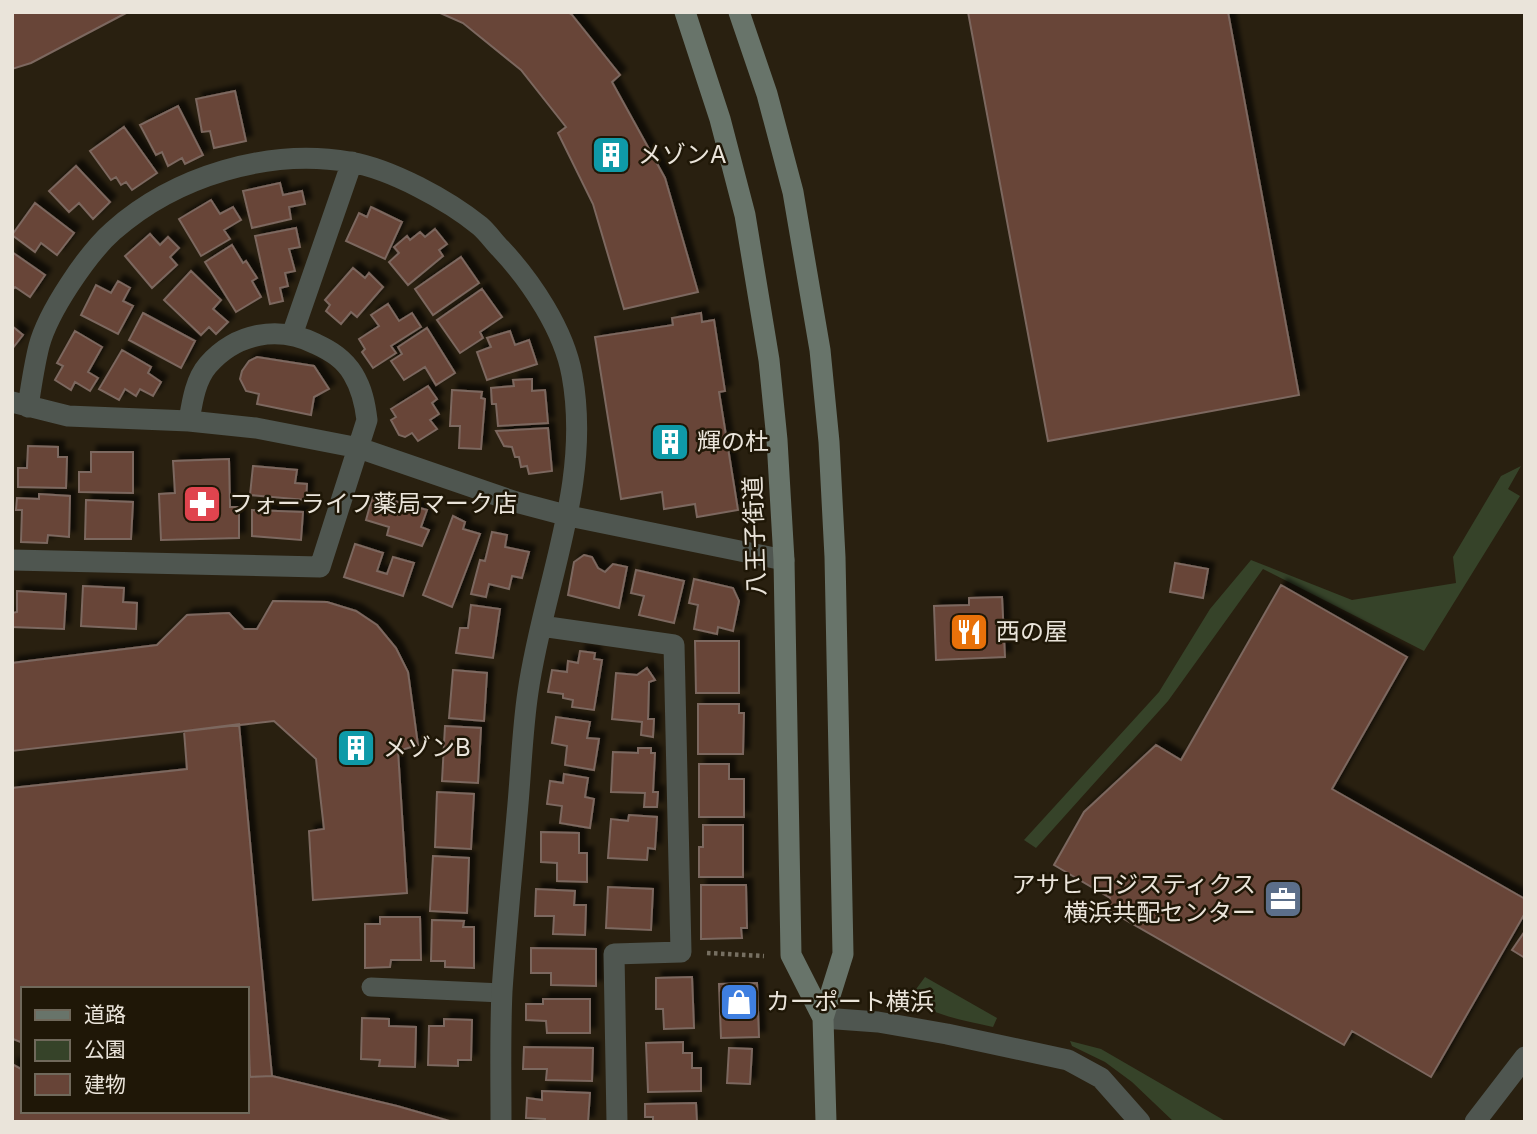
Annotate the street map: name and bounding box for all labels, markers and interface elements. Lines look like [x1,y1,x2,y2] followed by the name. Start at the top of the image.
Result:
[590,134,632,176] building icon: メゾンA
[638,140,727,169] place label: メゾンA
[649,421,691,463] building icon: 輝の杜
[697,427,769,456] place label: 輝の杜
[738,476,771,596] street label: 八王子街道
[181,483,223,525] pharmacy icon: フォーライフ薬局マーク店
[229,489,517,518] place label: フォーライフ薬局マーク店
[948,611,990,653] restaurant icon: 西の屋
[996,617,1068,646] place label: 西の屋
[335,727,377,769] building icon: メゾンB
[383,733,471,762] place label: メゾンB
[1011,870,1256,927] place label: アサヒ ロジスティクス 横浜共配センター
[1262,878,1304,920] office icon: アサヒ ロジスティクス 横浜共配センター
[718,981,760,1023] shop icon: カーポート横浜
[21,987,248,1113] legend
[766,987,934,1016] place label: カーポート横浜
[84,1002,126,1027] text: 道路
[84,1037,126,1062] text: 公園
[84,1072,126,1097] text: 建物

